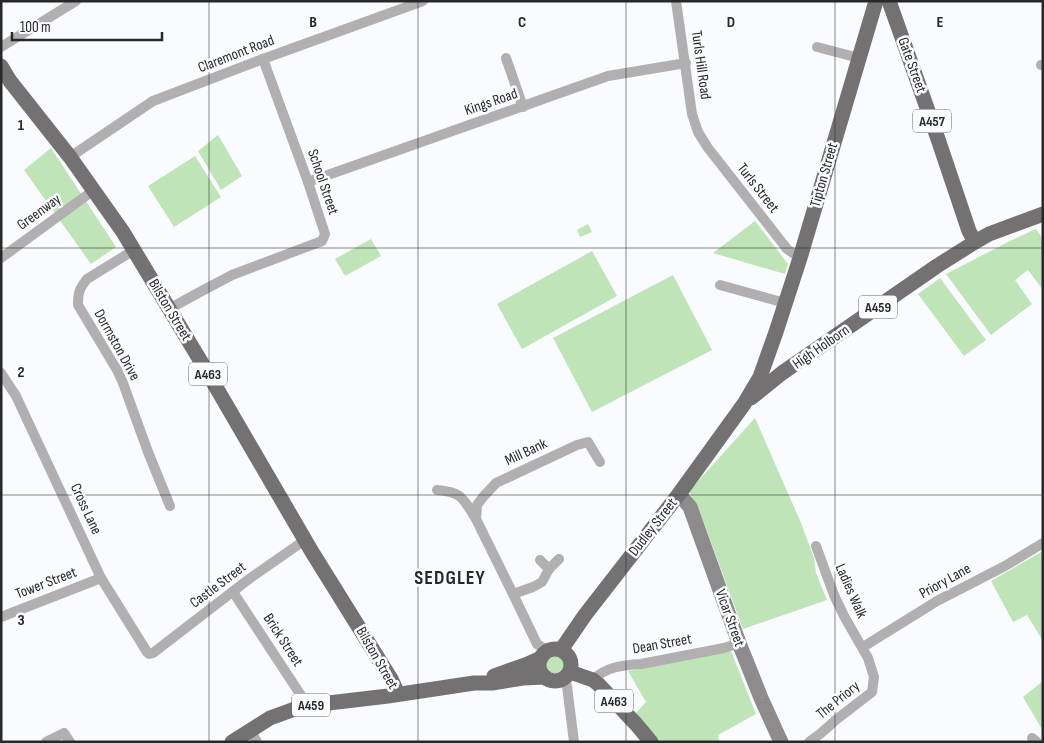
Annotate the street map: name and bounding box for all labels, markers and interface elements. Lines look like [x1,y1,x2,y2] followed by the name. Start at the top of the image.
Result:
[12,10,162,42] scale bar
[309,13,317,32] text: B
[518,13,526,32] text: C
[727,13,735,32] text: D
[937,13,944,32] text: E
[20,18,51,37] text: 100 m
[687,29,715,101] street label: Turls Hill Road
[195,31,277,77] street label: Claremont Road
[893,35,931,96] street label: Gate Street
[462,84,520,120] street label: Kings Road
[913,110,951,132] road number: A457
[18,116,25,135] text: 1
[806,140,842,209] street label: Tipton Street
[303,147,343,218] street label: School Street
[733,159,784,217] street label: Turls Street
[13,190,65,234] street label: Greenway
[144,276,196,345] street label: Bilston Street
[859,296,897,318] road number: A459
[90,306,144,384] street label: Dormston Drive
[789,321,853,373] street label: High Holborn
[189,362,227,386] road number: A463
[17,363,25,382] text: 2
[502,434,550,470] street label: Mill Bank
[66,480,106,538] street label: Cross Lane
[624,494,682,560] street label: Dudley Street
[186,557,250,612] street label: Castle Street
[916,559,974,603] street label: Priory Lane
[831,561,872,622] street label: Ladies Walk
[13,563,80,603] street label: Tower Street
[414,566,486,590] district label: SEDGLEY
[711,587,749,650] street label: Vicar Street
[259,610,307,670] street label: Brick Street
[17,611,25,630] text: 3
[352,623,403,693] street label: Bilston Street
[631,629,693,659] street label: Dean Street
[812,677,864,723] street label: The Priory
[595,689,633,712] road number: A463
[292,694,330,716] road number: A459

